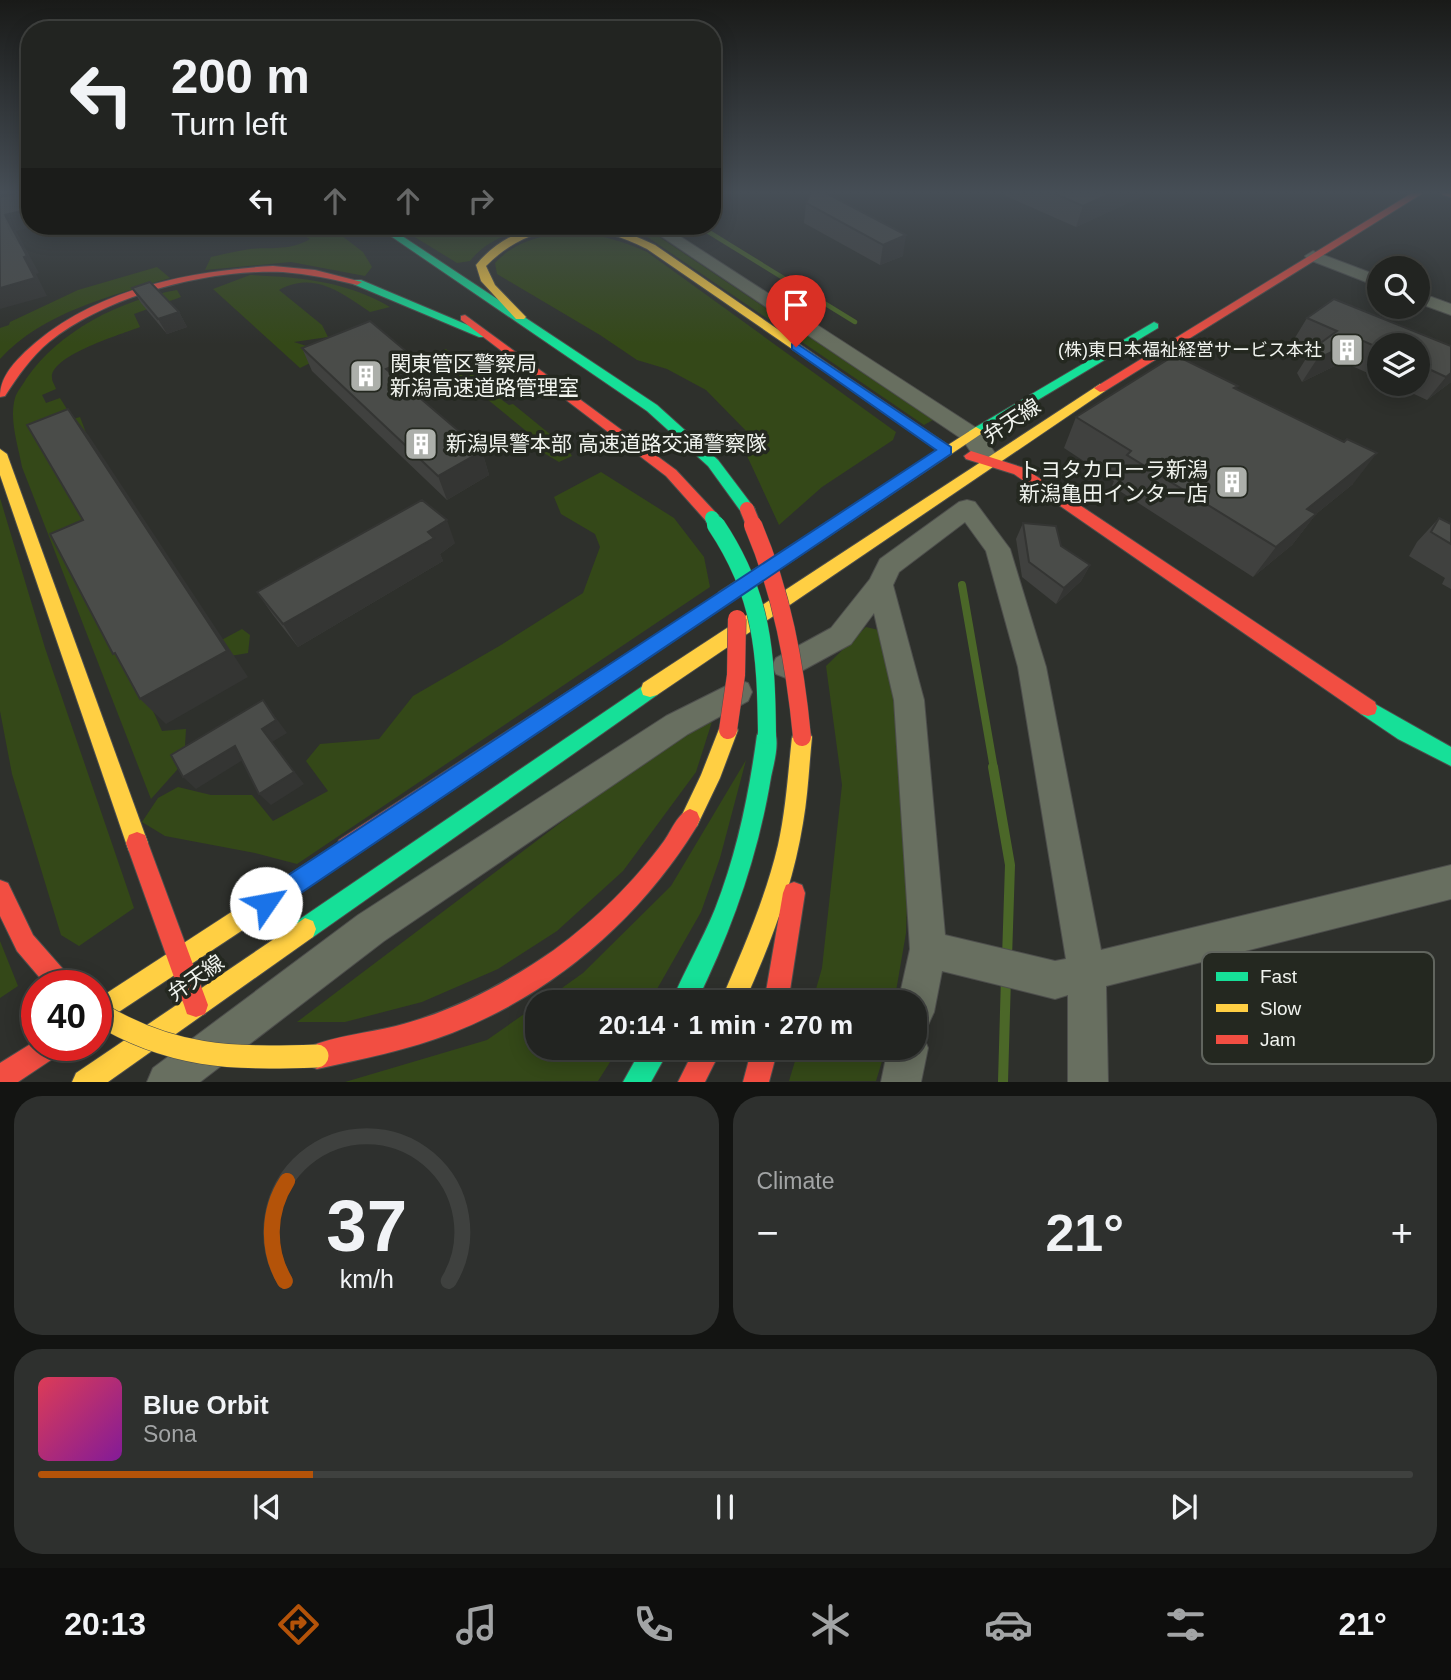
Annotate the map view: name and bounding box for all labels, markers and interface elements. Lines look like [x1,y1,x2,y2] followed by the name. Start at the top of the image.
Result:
[56,49,147,140] icon: left
[171,49,310,103] text: 200 m
[171,106,287,142] text: Turn left
[243,182,281,220] icon: left
[316,182,354,220] icon: ahead
[389,182,427,220] icon: ahead
[462,182,500,220] icon: right
[1367,256,1430,396] map controls
[1367,256,1430,319] button: search
[766,275,826,347] pin
[777,286,815,324] icon: arrive
[1328,331,1366,369] building icon: (株)東日本福祉経営サービス本社
[1367,333,1430,396] button: layers
[1058,340,1322,360] place label: (株)東日本福祉経営サービス本社
[390,352,579,399] place label: 関東管区警察局 新潟高速道路管理室
[347,357,385,395] building icon: 関東管区警察局 新潟高速道路管理室
[979,394,1044,447] street label: 弁天線
[402,425,440,463] building icon: 新潟県警本部 高速道路交通警察隊
[446,432,767,455] place label: 新潟県警本部 高速道路交通警察隊
[1019,458,1208,505] place label: トヨタカローラ新潟 新潟亀田インター店
[1213,463,1251,501] building icon: トヨタカローラ新潟 新潟亀田インター店
[229,866,303,940] position arrow
[163,950,228,1005] street label: 弁天線
[1202,952,1434,1064] legend
[1260,966,1298,987] text: Fast
[21,970,112,1061] speed limit sign: 40
[1260,998,1301,1019] text: Slow
[599,1010,853,1040] text: 20:14 · 1 min · 270 m
[1260,1029,1296,1050] text: Jam
[757,1168,834,1194] text: Climate
[326,1186,407,1267] text: 37
[1045,1204,1124,1262] text: 21°
[757,1212,779,1254] text: −
[1391,1212,1413,1254] text: +
[339,1265,393,1293] text: km/h
[143,1390,269,1420] text: Blue Orbit
[143,1421,197,1447] text: Sona
[248,1488,286,1526] icon: previous
[706,1488,744,1526] icon: pause
[1165,1488,1203,1526] icon: next
[274,1600,323,1649] icon: directions
[452,1600,501,1649] icon: music
[629,1600,678,1649] icon: phone
[806,1600,855,1649] icon: climate
[984,1600,1033,1649] icon: car
[1161,1600,1210,1649] icon: filters
[64,1606,146,1642] text: 20:13
[1338,1606,1387,1642] text: 21°

